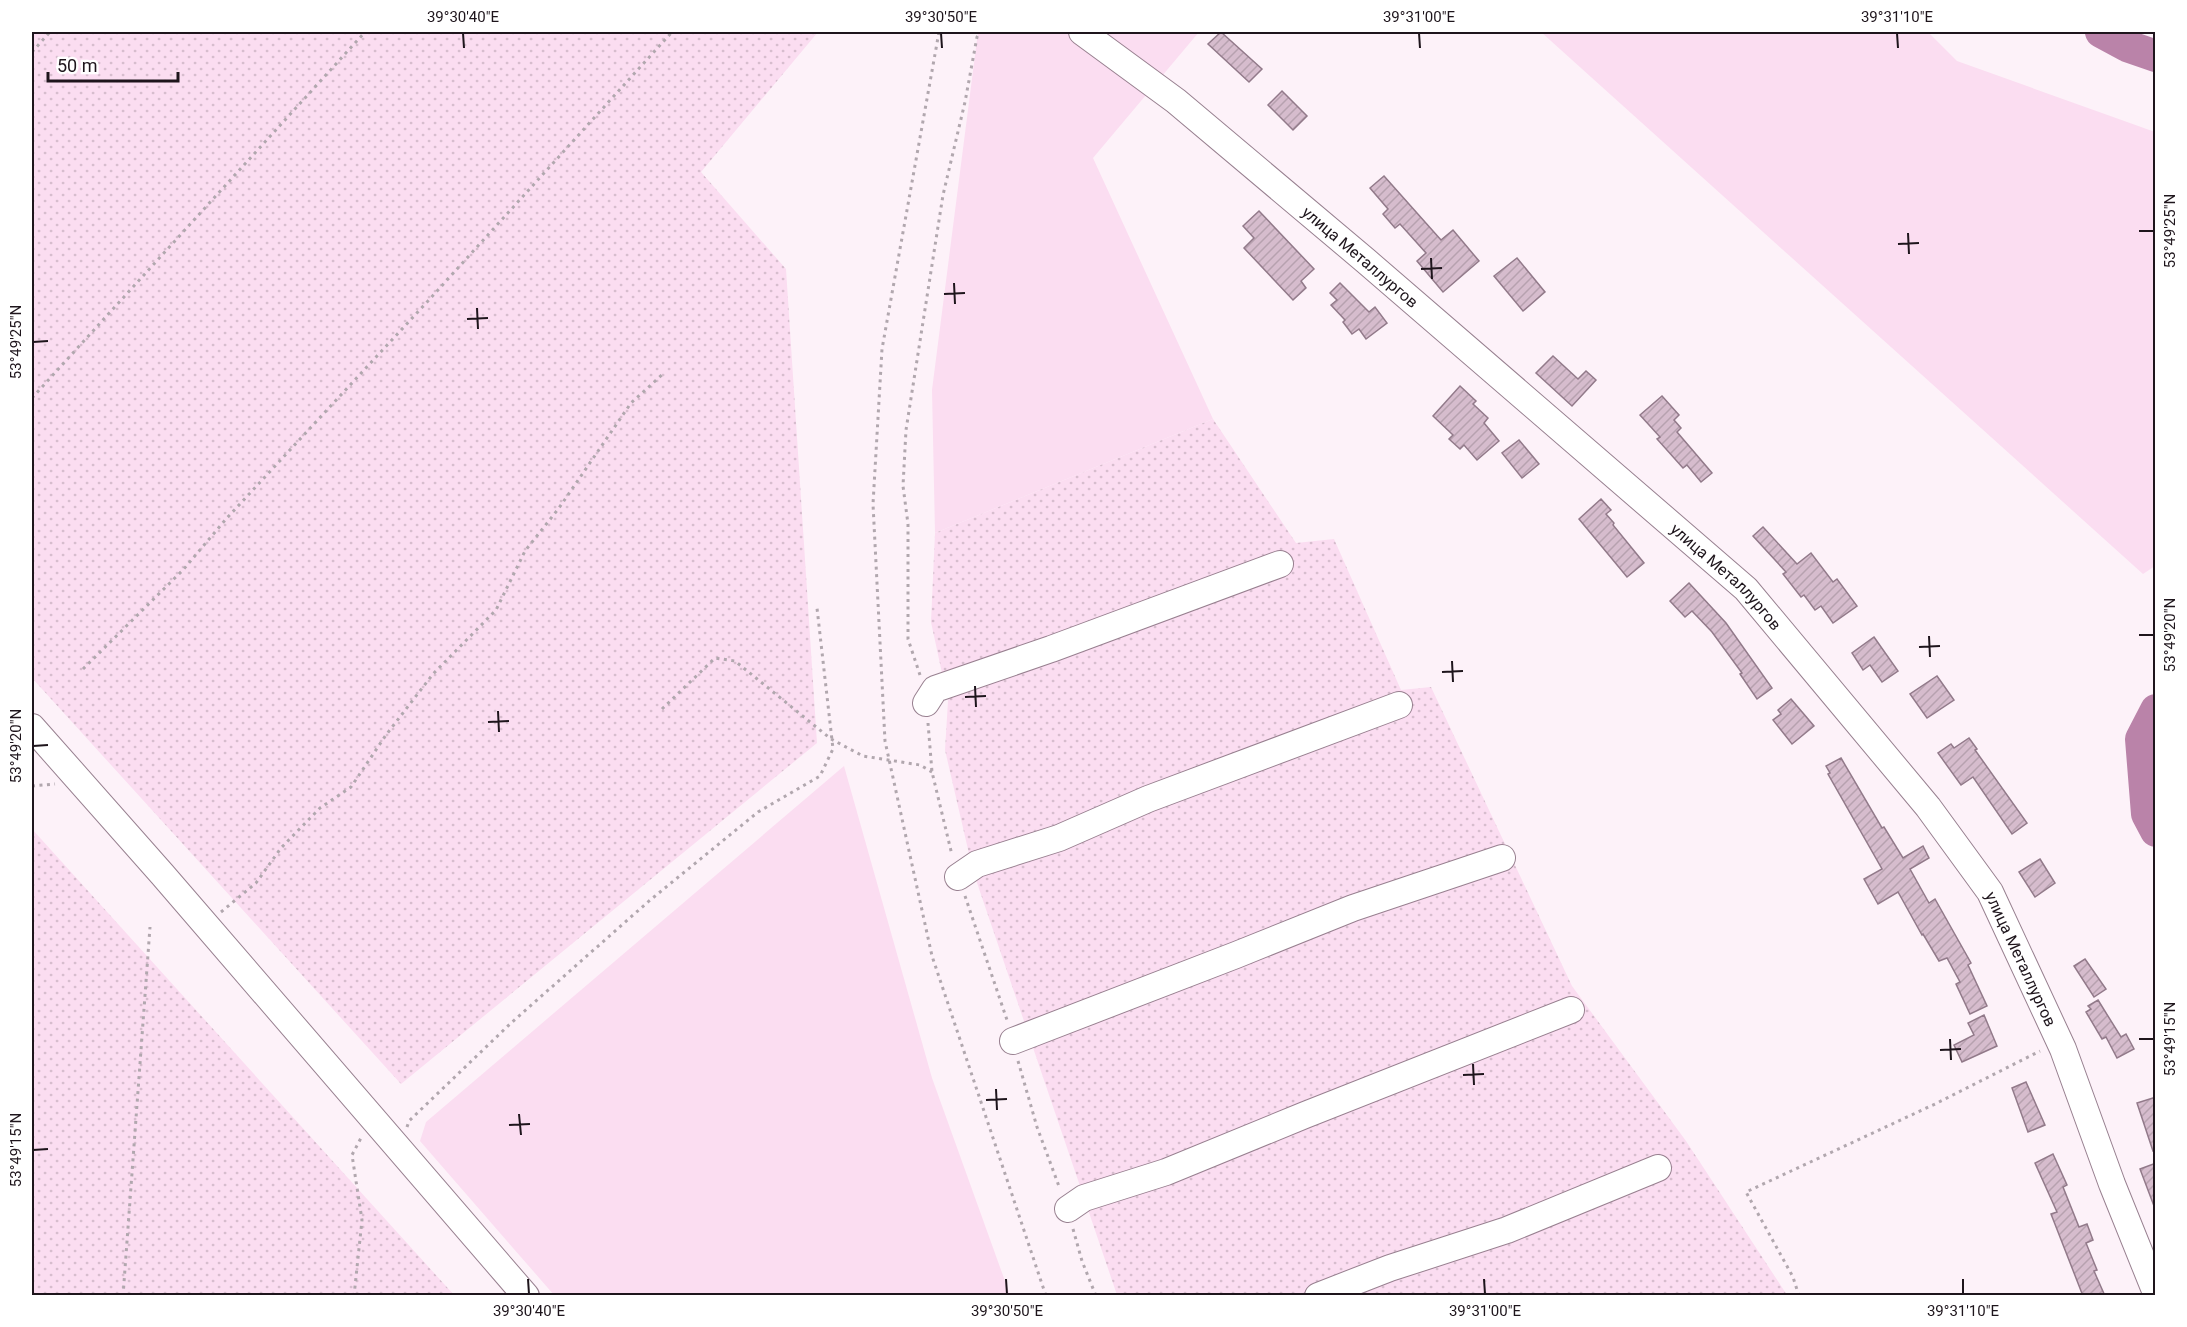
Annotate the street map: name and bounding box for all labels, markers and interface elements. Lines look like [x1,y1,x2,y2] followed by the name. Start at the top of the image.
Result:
[427,8,500,26] text: 39°30'40"E
[905,8,978,26] text: 39°30'50"E
[1383,8,1456,26] text: 39°31'00"E
[1861,8,1934,26] text: 39°31'10"E
[48,45,178,83] scale bar
[57,55,97,76] text: 50 m
[2161,194,2179,268] text: 53°49'25"N
[1298,202,1422,312] street label: улица Металлургов
[7,305,25,379] text: 53°49'25"N
[1667,519,1785,634] street label: улица Металлургов
[2161,598,2179,672] text: 53°49'20"N
[7,709,25,783] text: 53°49'20"N
[1981,889,2060,1030] street label: улица Металлургов
[2161,1002,2179,1076] text: 53°49'15"N
[7,1113,25,1187] text: 53°49'15"N
[493,1302,566,1320] text: 39°30'40"E
[971,1302,1044,1320] text: 39°30'50"E
[1449,1302,1522,1320] text: 39°31'00"E
[1927,1302,2000,1320] text: 39°31'10"E

